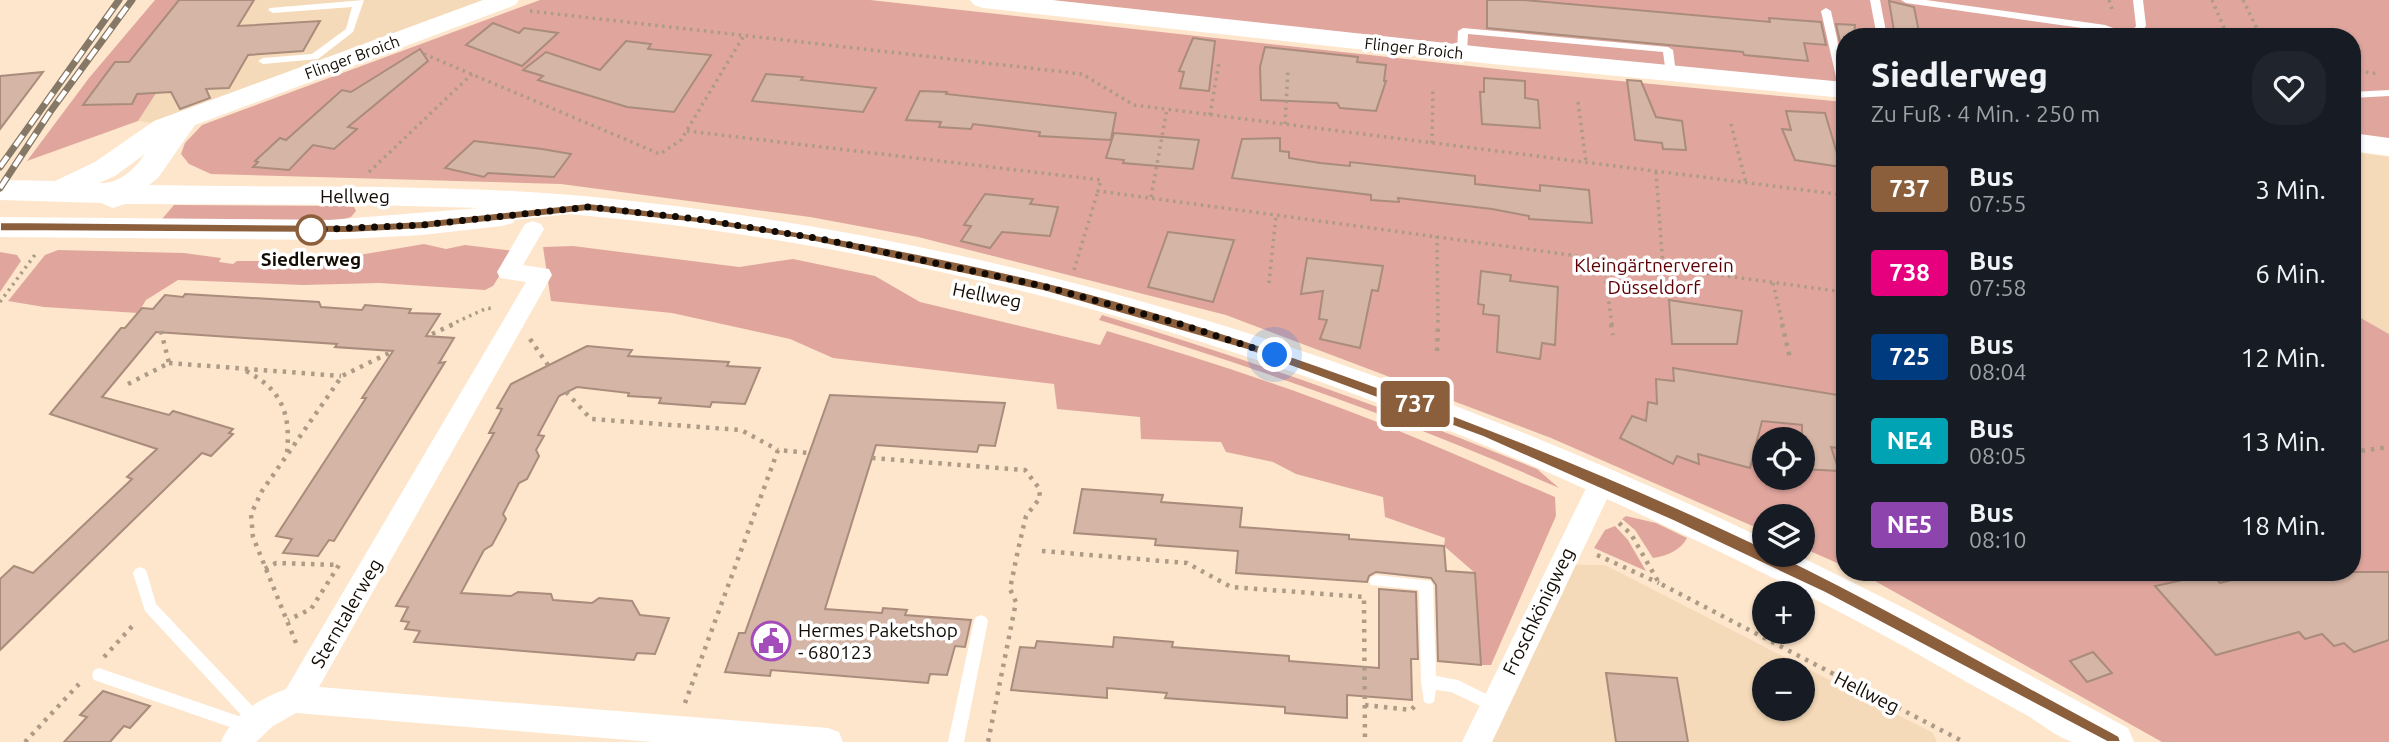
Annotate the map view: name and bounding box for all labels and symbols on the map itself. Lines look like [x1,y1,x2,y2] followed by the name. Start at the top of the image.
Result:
[302,32,402,82] street label: Flinger Broich
[1364,34,1464,62] street label: Flinger Broich
[320,185,390,207] street label: Hellweg
[296,215,326,245] marker: Siedlerweg
[261,248,361,270] place label: Siedlerweg
[1574,254,1734,298] park label: Kleingärtnerverein Düsseldorf
[951,278,1023,312] street label: Hellweg
[1257,337,1292,372] your location
[1375,381,1455,427] line badge: 737
[1498,544,1578,678] street label: Froschkönigweg
[306,555,386,671] street label: Sterntalerweg
[798,619,958,663] place label: Hermes Paketshop - 680123
[750,620,792,662] public building icon: Hermes Paketshop - 680123
[1831,666,1903,718] street label: Hellweg

